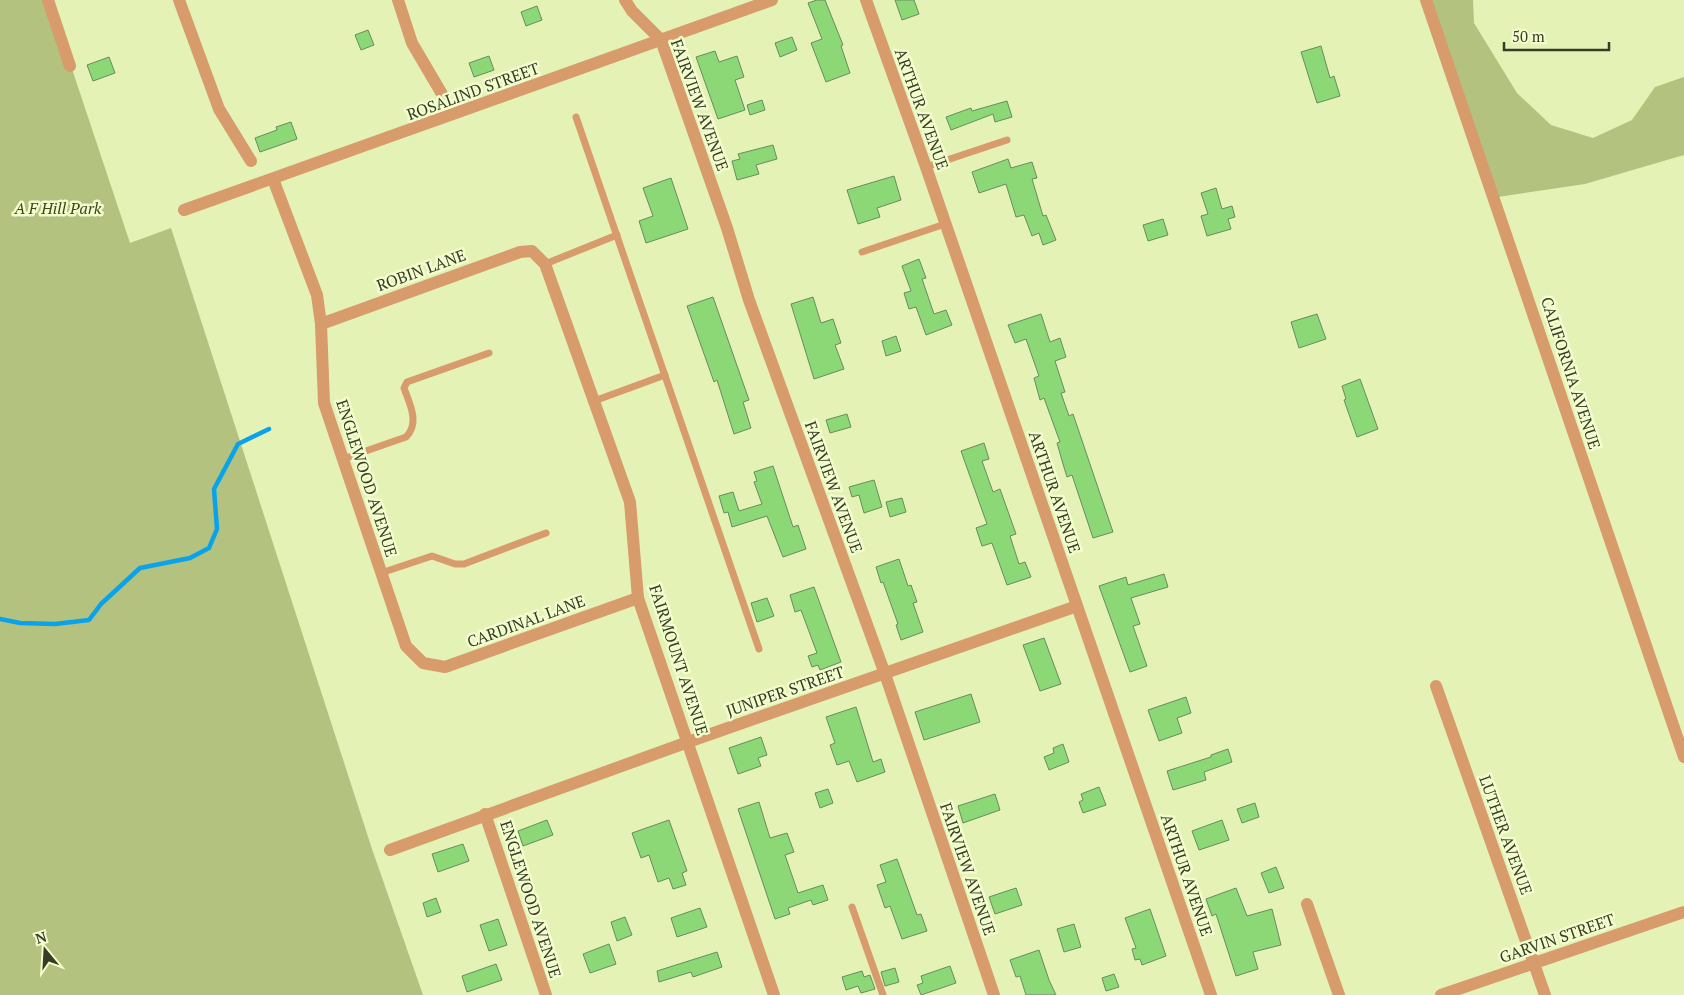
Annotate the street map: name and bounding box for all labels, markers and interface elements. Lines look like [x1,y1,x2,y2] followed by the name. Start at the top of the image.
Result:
[1504,20,1609,52] scale bar
[1512,26,1545,46] text: 50 m
[666,36,734,174] street label: FAIRVIEW AVENUE
[890,45,954,173] street label: ARTHUR AVENUE
[404,57,542,125] street label: ROSALIND STREET
[13,197,102,219] park label: A F Hill Park
[373,244,469,296] street label: ROBIN LANE
[1536,294,1606,452] street label: CALIFORNIA AVENUE
[331,396,403,560] street label: ENGLEWOOD AVENUE
[800,418,868,556] street label: FAIRVIEW AVENUE
[1024,428,1086,556] street label: ARTHUR AVENUE
[644,582,714,738] street label: FAIRMOUNT AVENUE
[464,589,588,653] street label: CARDINAL LANE
[723,660,847,722] street label: JUNIPER STREET
[1474,772,1538,898] street label: LUTHER AVENUE
[935,800,1001,938] street label: FAIRVIEW AVENUE
[1156,811,1218,939] street label: ARTHUR AVENUE
[495,817,567,981] street label: ENGLEWOOD AVENUE
[1497,908,1618,968] street label: GARVIN STREET
[20,925,70,975] north arrow
[33,926,49,948] text: N

